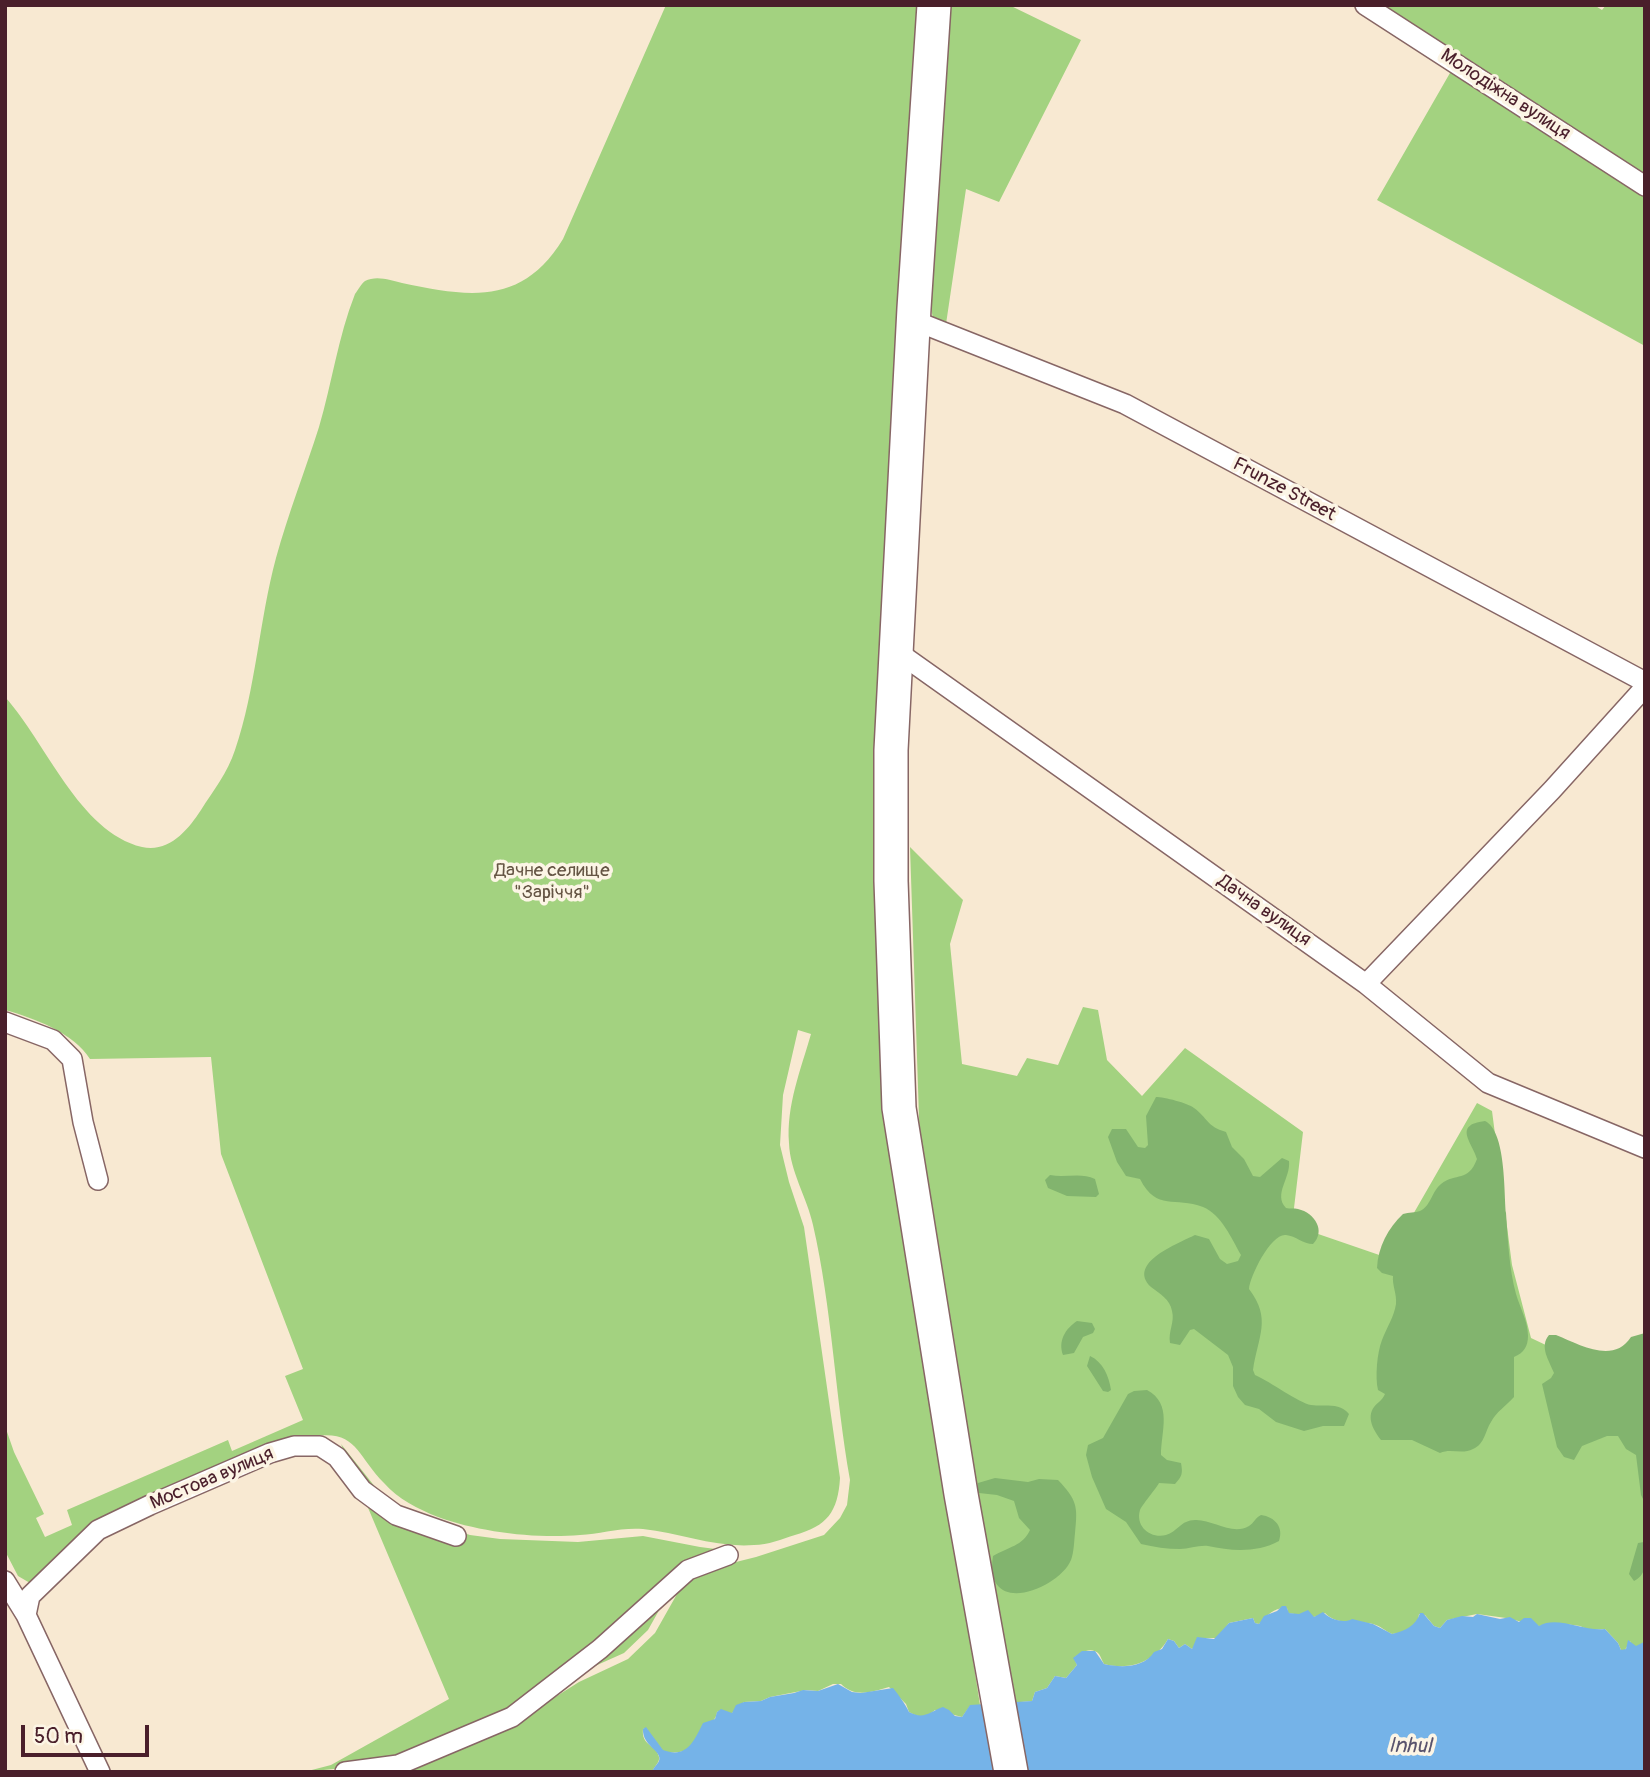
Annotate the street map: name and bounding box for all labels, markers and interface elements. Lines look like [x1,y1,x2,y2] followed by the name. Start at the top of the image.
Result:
[1436,45,1574,145] street label: Молодіжна вулиця
[1229,453,1339,527] street label: Frunze Street
[495,860,609,904] park label: Дачне селище "Заріччя"
[1213,870,1315,952] street label: Дачна вулиця
[147,1443,277,1515] street label: Мостова вулиця
[24,1710,152,1754] scale bar
[34,1723,83,1750] text: 50 m
[1388,1734,1432,1760] water label: Inhul

